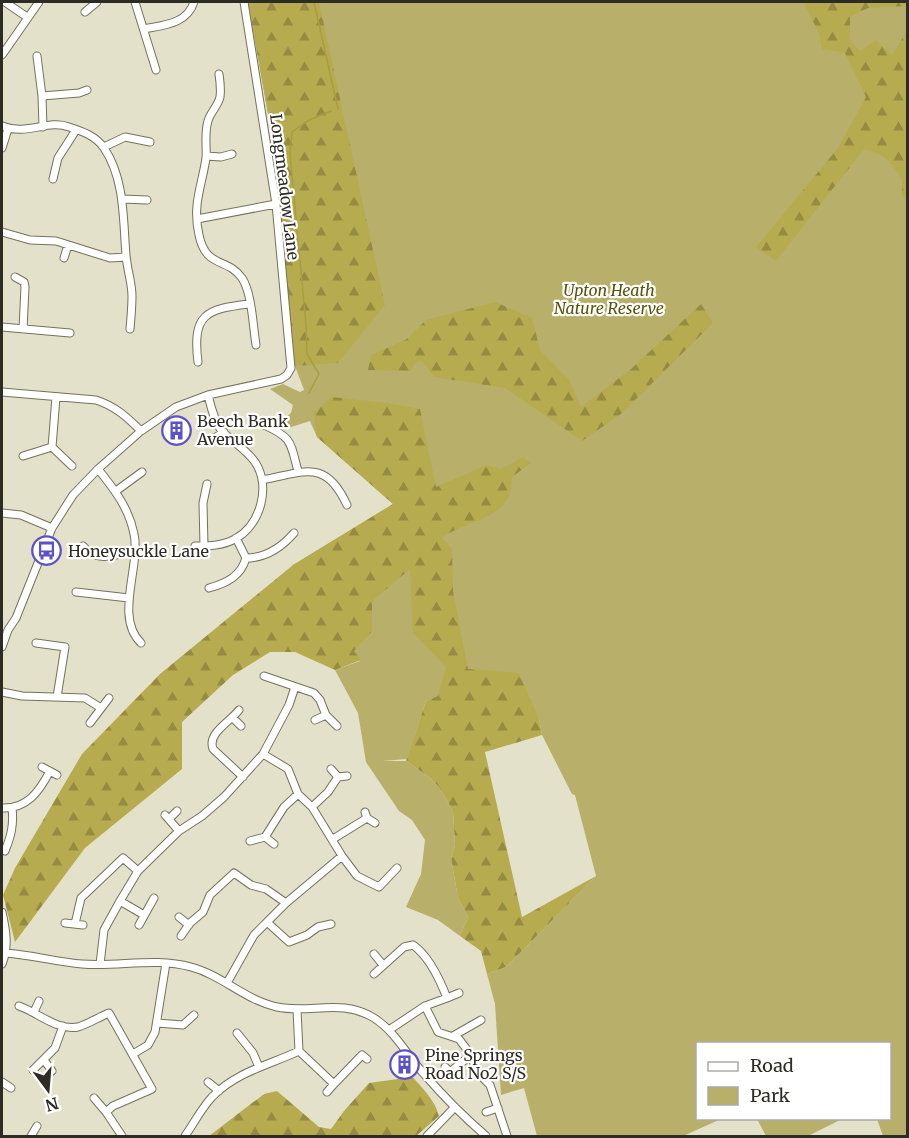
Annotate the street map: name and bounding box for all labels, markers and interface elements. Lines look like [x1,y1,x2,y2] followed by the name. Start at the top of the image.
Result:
[266,113,304,261] street label: Longmeadow Lane
[554,280,664,318] park label: Upton Heath Nature Reserve
[196,411,289,449] place label: Beech Bank Avenue
[160,414,192,446] building icon: Beech Bank Avenue
[31,535,63,567] bus stop icon: Honeysuckle Lane
[68,541,209,561] place label: Honeysuckle Lane
[696,1042,891,1120] legend
[425,1045,526,1083] place label: Pine Springs Road No2 S/S
[388,1048,420,1080] building icon: Pine Springs Road No2 S/S
[750,1054,794,1077] text: Road
[18,1060,78,1120] north arrow
[750,1084,791,1107] text: Park
[43,1093,61,1116] text: N

